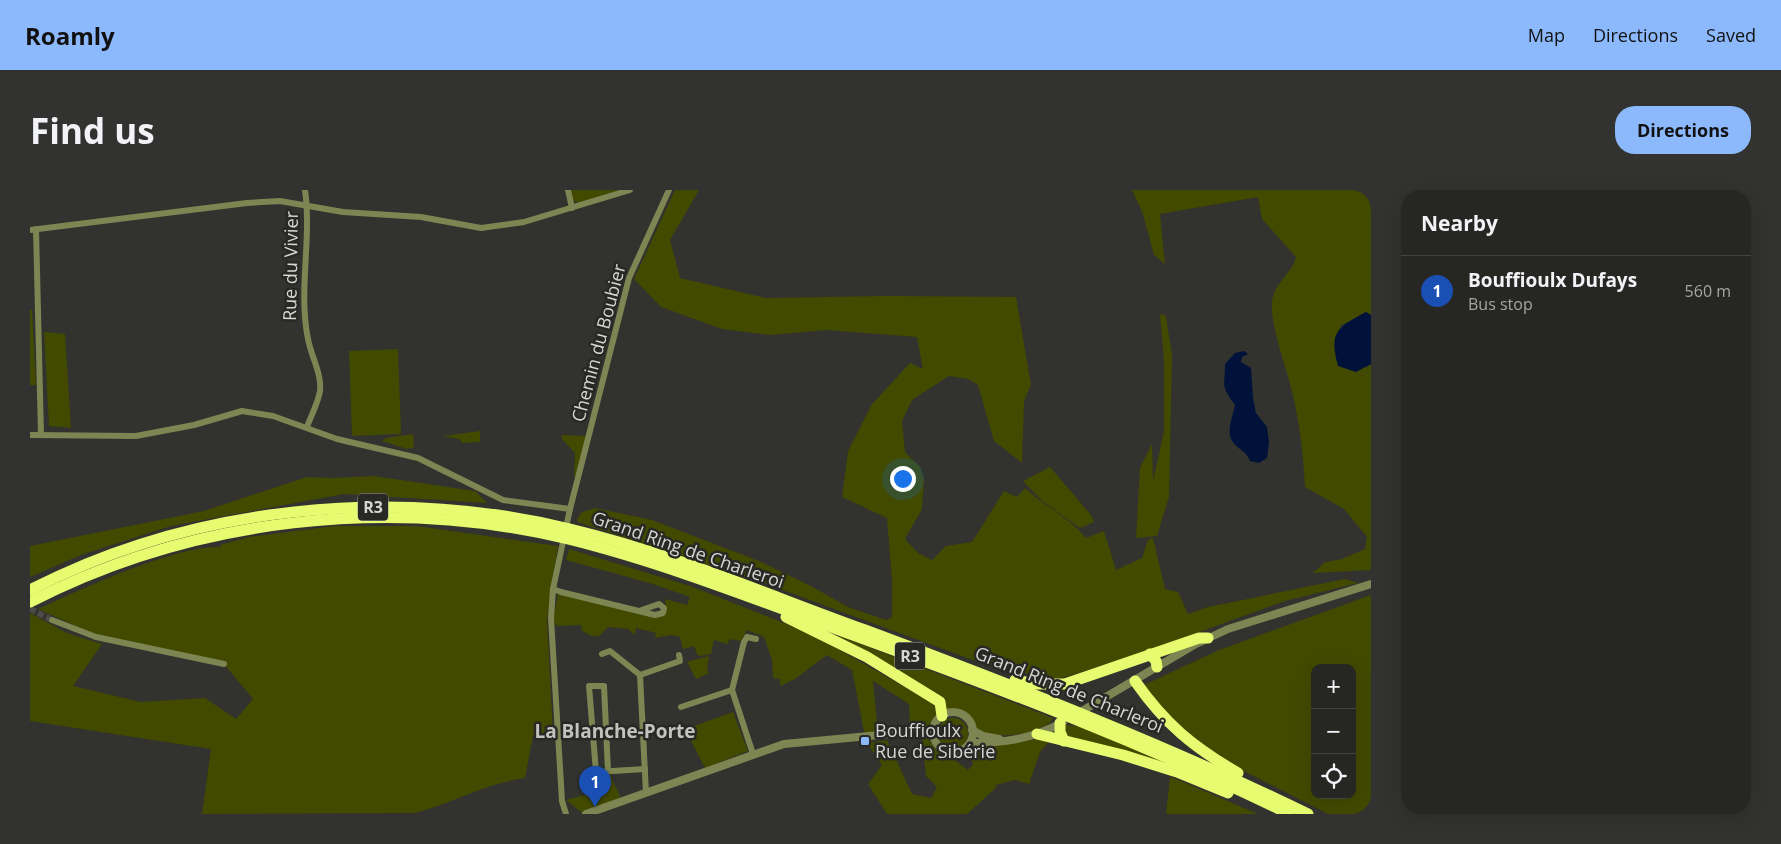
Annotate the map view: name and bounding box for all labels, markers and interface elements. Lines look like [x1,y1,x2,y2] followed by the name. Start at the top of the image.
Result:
[25,19,115,52] text: Roamly
[1528,23,1565,47] text: Map
[1593,23,1678,47] text: Directions
[1706,23,1756,47] text: Saved
[1615,106,1751,154] button: Directions
[30,107,155,154] text: Find us
[1421,209,1498,237] text: Nearby
[277,210,303,321] street label: Rue du Vivier
[565,260,631,424] street label: Chemin du Boubier
[1468,267,1637,293] text: Bouffioulx Dufays
[1432,280,1442,302] text: 1
[1685,280,1731,302] text: 560 m
[1468,293,1533,315] text: Bus stop
[890,466,916,492] your location
[358,494,388,520] road number: R3
[589,505,787,593] street label: Grand Ring de Charleroi
[972,640,1167,738] street label: Grand Ring de Charleroi
[895,642,925,670] road number: R3
[1311,664,1356,799] map controls
[1311,664,1356,709] button: +
[1311,709,1356,754] button: −
[534,718,696,744] district label: La Blanche-Porte
[875,718,995,763] place label: Bouffioulx Rue de Sibérie
[859,735,871,747] marker: Bouffioulx Rue de Sibérie
[1311,754,1356,799] button: locate
[579,766,611,807] pin: 1

